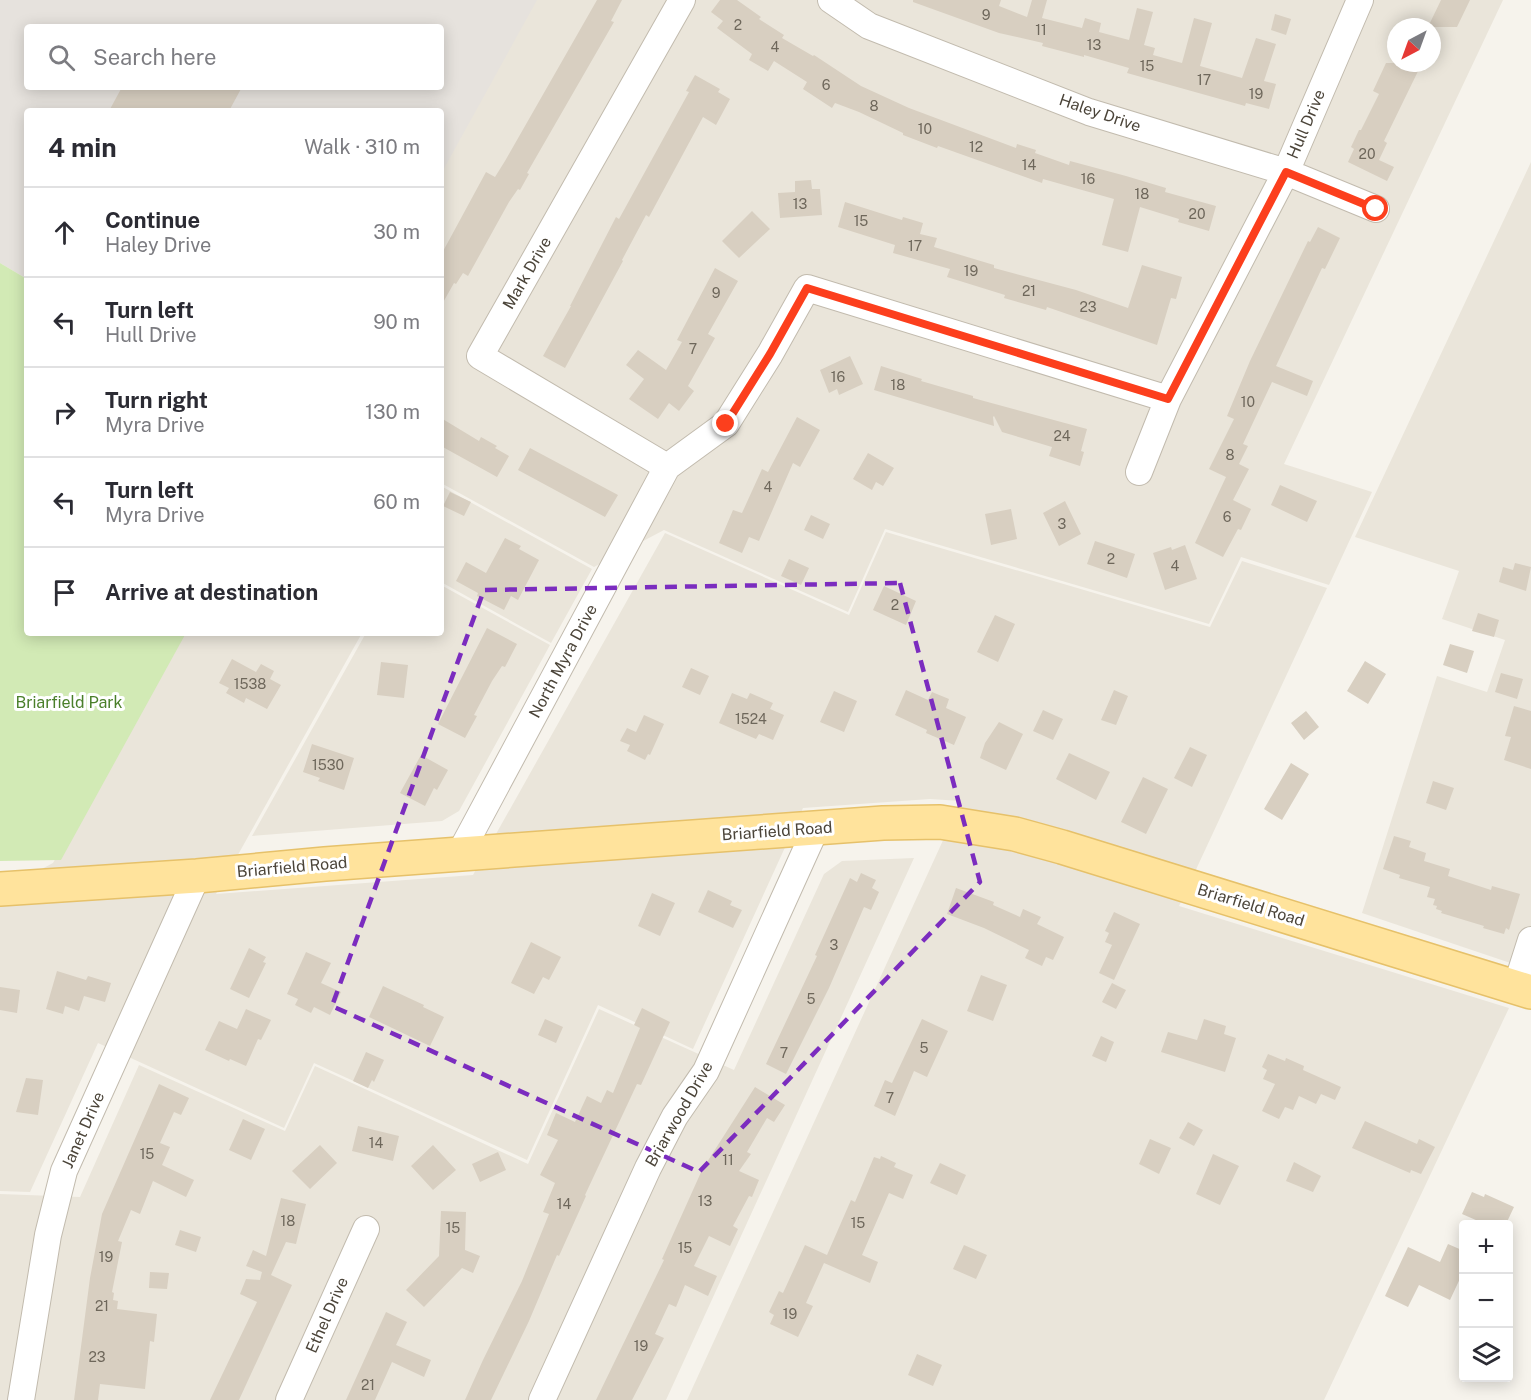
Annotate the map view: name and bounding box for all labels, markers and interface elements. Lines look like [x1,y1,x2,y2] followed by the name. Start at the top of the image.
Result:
[982,7,991,23] house number: 9
[734,17,742,33] house number: 2
[1387,18,1441,72] north arrow
[1035,22,1047,38] house number: 11
[24,24,444,90] search box
[1087,37,1101,53] house number: 13
[771,39,780,55] house number: 4
[45,41,78,74] icon: search
[93,44,217,70] text: Search here
[1140,58,1154,74] house number: 15
[1197,72,1211,88] house number: 17
[822,77,831,93] house number: 6
[1249,86,1263,102] house number: 19
[1283,87,1329,161] street label: Hull Drive
[1057,90,1143,136] street label: Haley Drive
[869,98,879,114] house number: 8
[918,121,932,137] house number: 10
[48,132,117,163] text: 4 min
[304,135,420,159] text: Walk · 310 m
[969,139,983,155] house number: 12
[1359,146,1375,162] house number: 20
[1022,157,1036,173] house number: 14
[1081,171,1095,187] house number: 16
[1135,186,1149,202] house number: 18
[1362,195,1388,221] route start
[793,196,807,212] house number: 13
[1189,206,1205,222] house number: 20
[105,207,200,233] text: Continue
[854,213,868,229] house number: 15
[48,216,81,249] icon: ahead
[373,220,420,244] text: 30 m
[105,233,211,257] text: Haley Drive
[499,233,555,313] street label: Mark Drive
[908,238,922,254] house number: 17
[964,263,978,279] house number: 19
[1022,283,1036,299] house number: 21
[712,285,721,301] house number: 9
[105,297,194,323] text: Turn left
[1079,299,1097,315] house number: 23
[48,306,81,339] icon: left
[373,310,420,334] text: 90 m
[105,323,197,347] text: Hull Drive
[689,341,697,357] house number: 7
[831,369,845,385] house number: 16
[891,377,905,393] house number: 18
[105,387,208,413] text: Turn right
[1241,394,1255,410] house number: 10
[48,396,81,429] icon: right
[365,400,420,424] text: 130 m
[712,410,738,436] route end
[105,413,205,437] text: Myra Drive
[1053,428,1071,444] house number: 24
[1225,447,1235,463] house number: 8
[105,477,194,503] text: Turn left
[764,479,773,495] house number: 4
[48,486,81,519] icon: left
[373,490,420,514] text: 60 m
[105,503,205,527] text: Myra Drive
[1223,509,1232,525] house number: 6
[1058,516,1067,532] house number: 3
[1107,551,1115,567] house number: 2
[1171,558,1180,574] house number: 4
[48,576,81,609] icon: arrive
[105,579,318,605] text: Arrive at destination
[891,597,899,613] house number: 2
[525,601,601,721] street label: North Myra Drive
[234,676,266,692] house number: 1538
[15,693,123,712] park label: Briarfield Park
[735,711,767,727] house number: 1524
[312,757,344,773] house number: 1530
[721,818,833,844] street label: Briarfield Road
[236,853,348,881] street label: Briarfield Road
[1195,880,1307,930] street label: Briarfield Road
[830,937,839,953] house number: 3
[807,991,816,1007] house number: 5
[920,1040,929,1056] house number: 5
[780,1045,788,1061] house number: 7
[641,1058,717,1170] street label: Briarwood Drive
[58,1089,108,1171] street label: Janet Drive
[886,1090,894,1106] house number: 7
[369,1135,383,1151] house number: 14
[140,1146,154,1162] house number: 15
[722,1152,734,1168] house number: 11
[698,1193,712,1209] house number: 13
[557,1196,571,1212] house number: 14
[281,1213,295,1229] house number: 18
[851,1215,865,1231] house number: 15
[446,1220,460,1236] house number: 15
[1459,1220,1513,1382] map controls
[1459,1220,1513,1274] button: +
[678,1240,692,1256] house number: 15
[99,1249,113,1265] house number: 19
[302,1274,352,1356] street label: Ethel Drive
[1459,1274,1513,1328] button: −
[95,1298,109,1314] house number: 21
[783,1306,797,1322] house number: 19
[1459,1328,1513,1382] button: layers
[634,1338,648,1354] house number: 19
[88,1349,106,1365] house number: 23
[361,1377,375,1393] house number: 21

